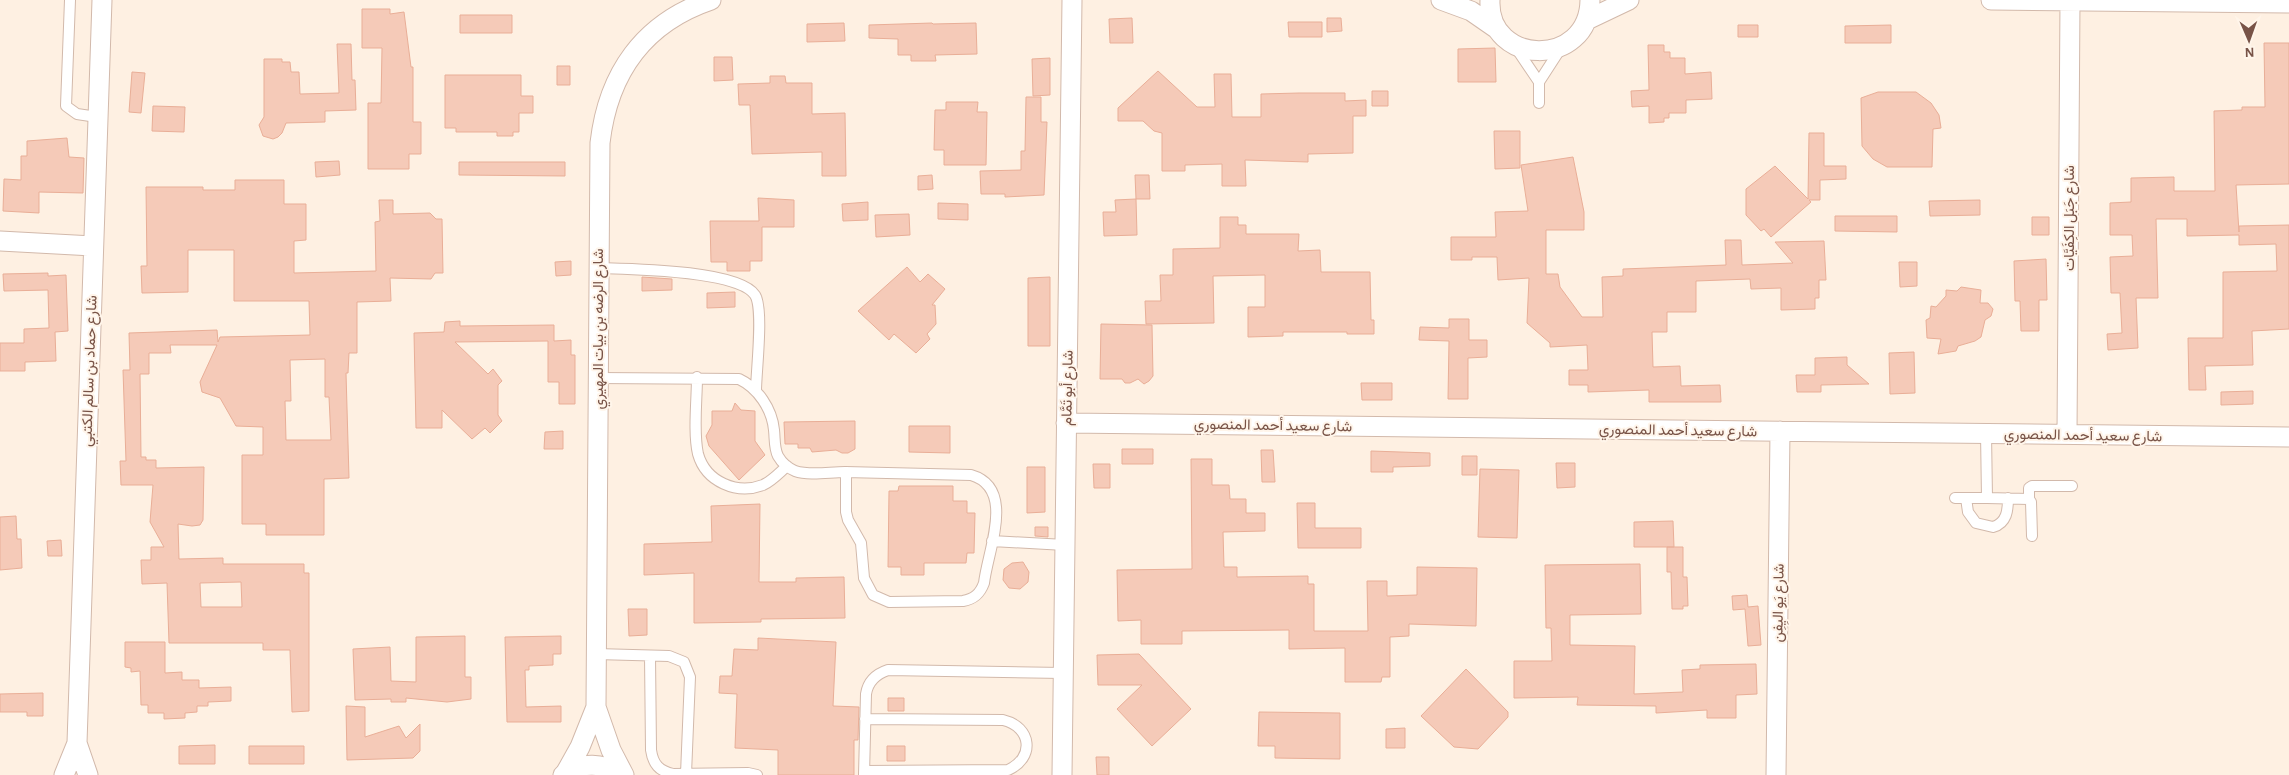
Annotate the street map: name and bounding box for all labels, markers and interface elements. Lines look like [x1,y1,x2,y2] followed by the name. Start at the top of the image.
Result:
[2224,15,2274,65] north arrow
[2244,45,2255,59] text: N
[2061,165,2080,271] street label: شارع جَبَل الكِفَيَّات
[591,248,611,410] street label: شارع الرضه بن بيات المهيري
[79,295,105,447] street label: شارع حماد بن سالم الكتبي
[1058,350,1079,426] street label: شارع أبو تَمَّام
[1194,416,1352,439] street label: شارع سعيد أحمد المنصوري
[1599,421,1757,444] street label: شارع سعيد أحمد المنصوري
[2004,426,2162,449] street label: شارع سعيد أحمد المنصوري
[1770,563,1790,643] street label: شارع يَو اليِفِن

